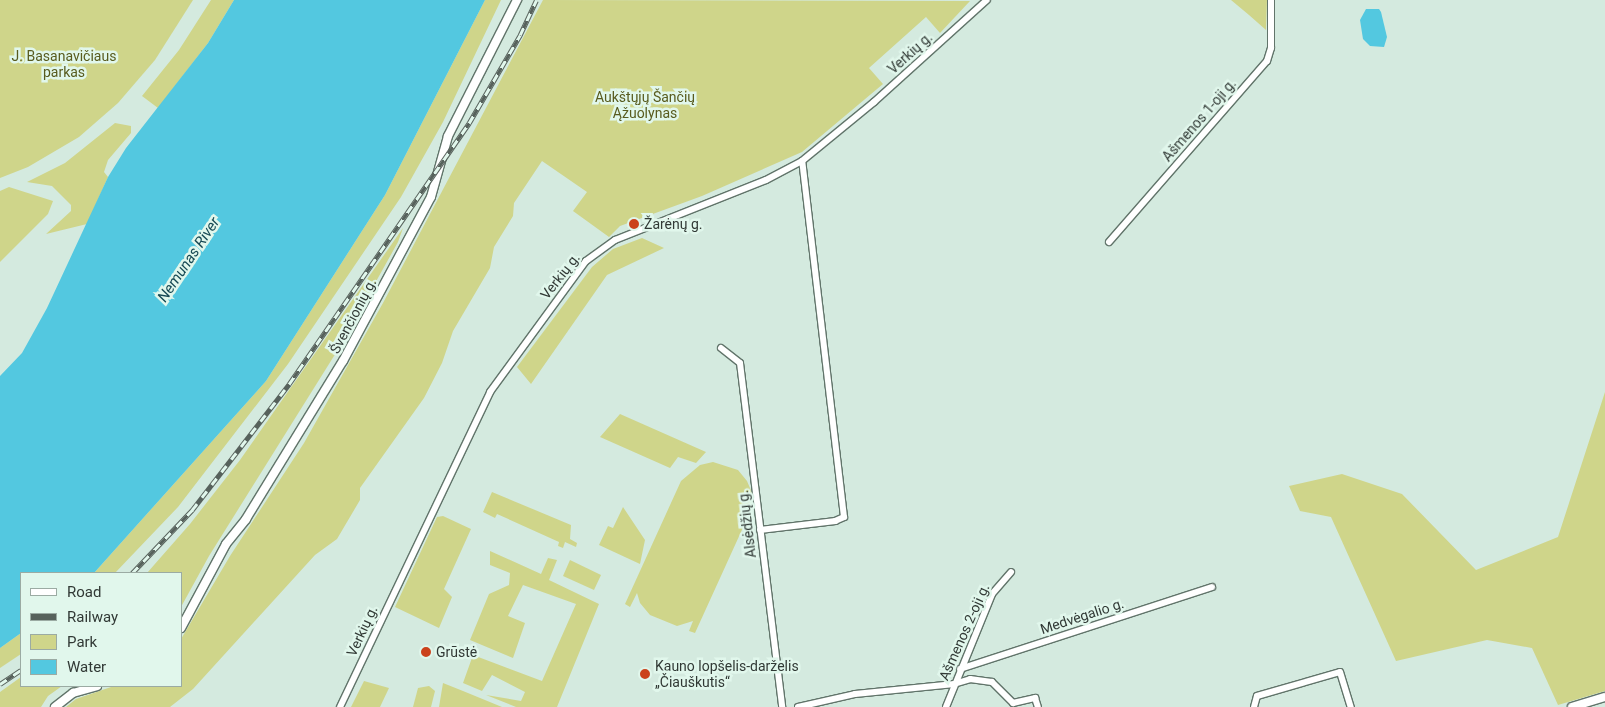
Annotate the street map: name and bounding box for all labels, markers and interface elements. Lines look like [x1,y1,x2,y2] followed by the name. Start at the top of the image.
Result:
[884,29,936,77] street label: Verkių g.
[12,48,116,80] park label: J. Basanavičiaus parkas
[1159,75,1239,165] street label: Ašmenos 1-oji g.
[595,89,695,121] park label: Aukštųjų Šančių Ąžuolynas
[154,214,224,306] water label: Nemunas River
[644,216,703,232] place label: Žarėnų g.
[628,218,640,230] marker: Žarėnų g.
[537,250,583,302] street label: Verkių g.
[326,276,380,356] street label: Švenčionių g.
[735,489,759,559] street label: Alsėdžių g.
[20,572,182,687] legend
[935,581,993,683] street label: Ašmenos 2-oji g.
[67,583,101,601] text: Road
[1038,595,1126,637] street label: Medvėgalio g.
[343,603,381,659] street label: Verkių g.
[67,608,118,626] text: Railway
[67,633,97,651] text: Park
[436,644,477,660] place label: Grūstė
[420,646,432,658] marker: Grūstė
[67,658,106,676] text: Water
[655,658,799,690] place label: Kauno lopšelis-darželis „Čiauškutis“
[639,668,651,680] marker: Kauno lopšelis-darželis „Čiauškutis“

